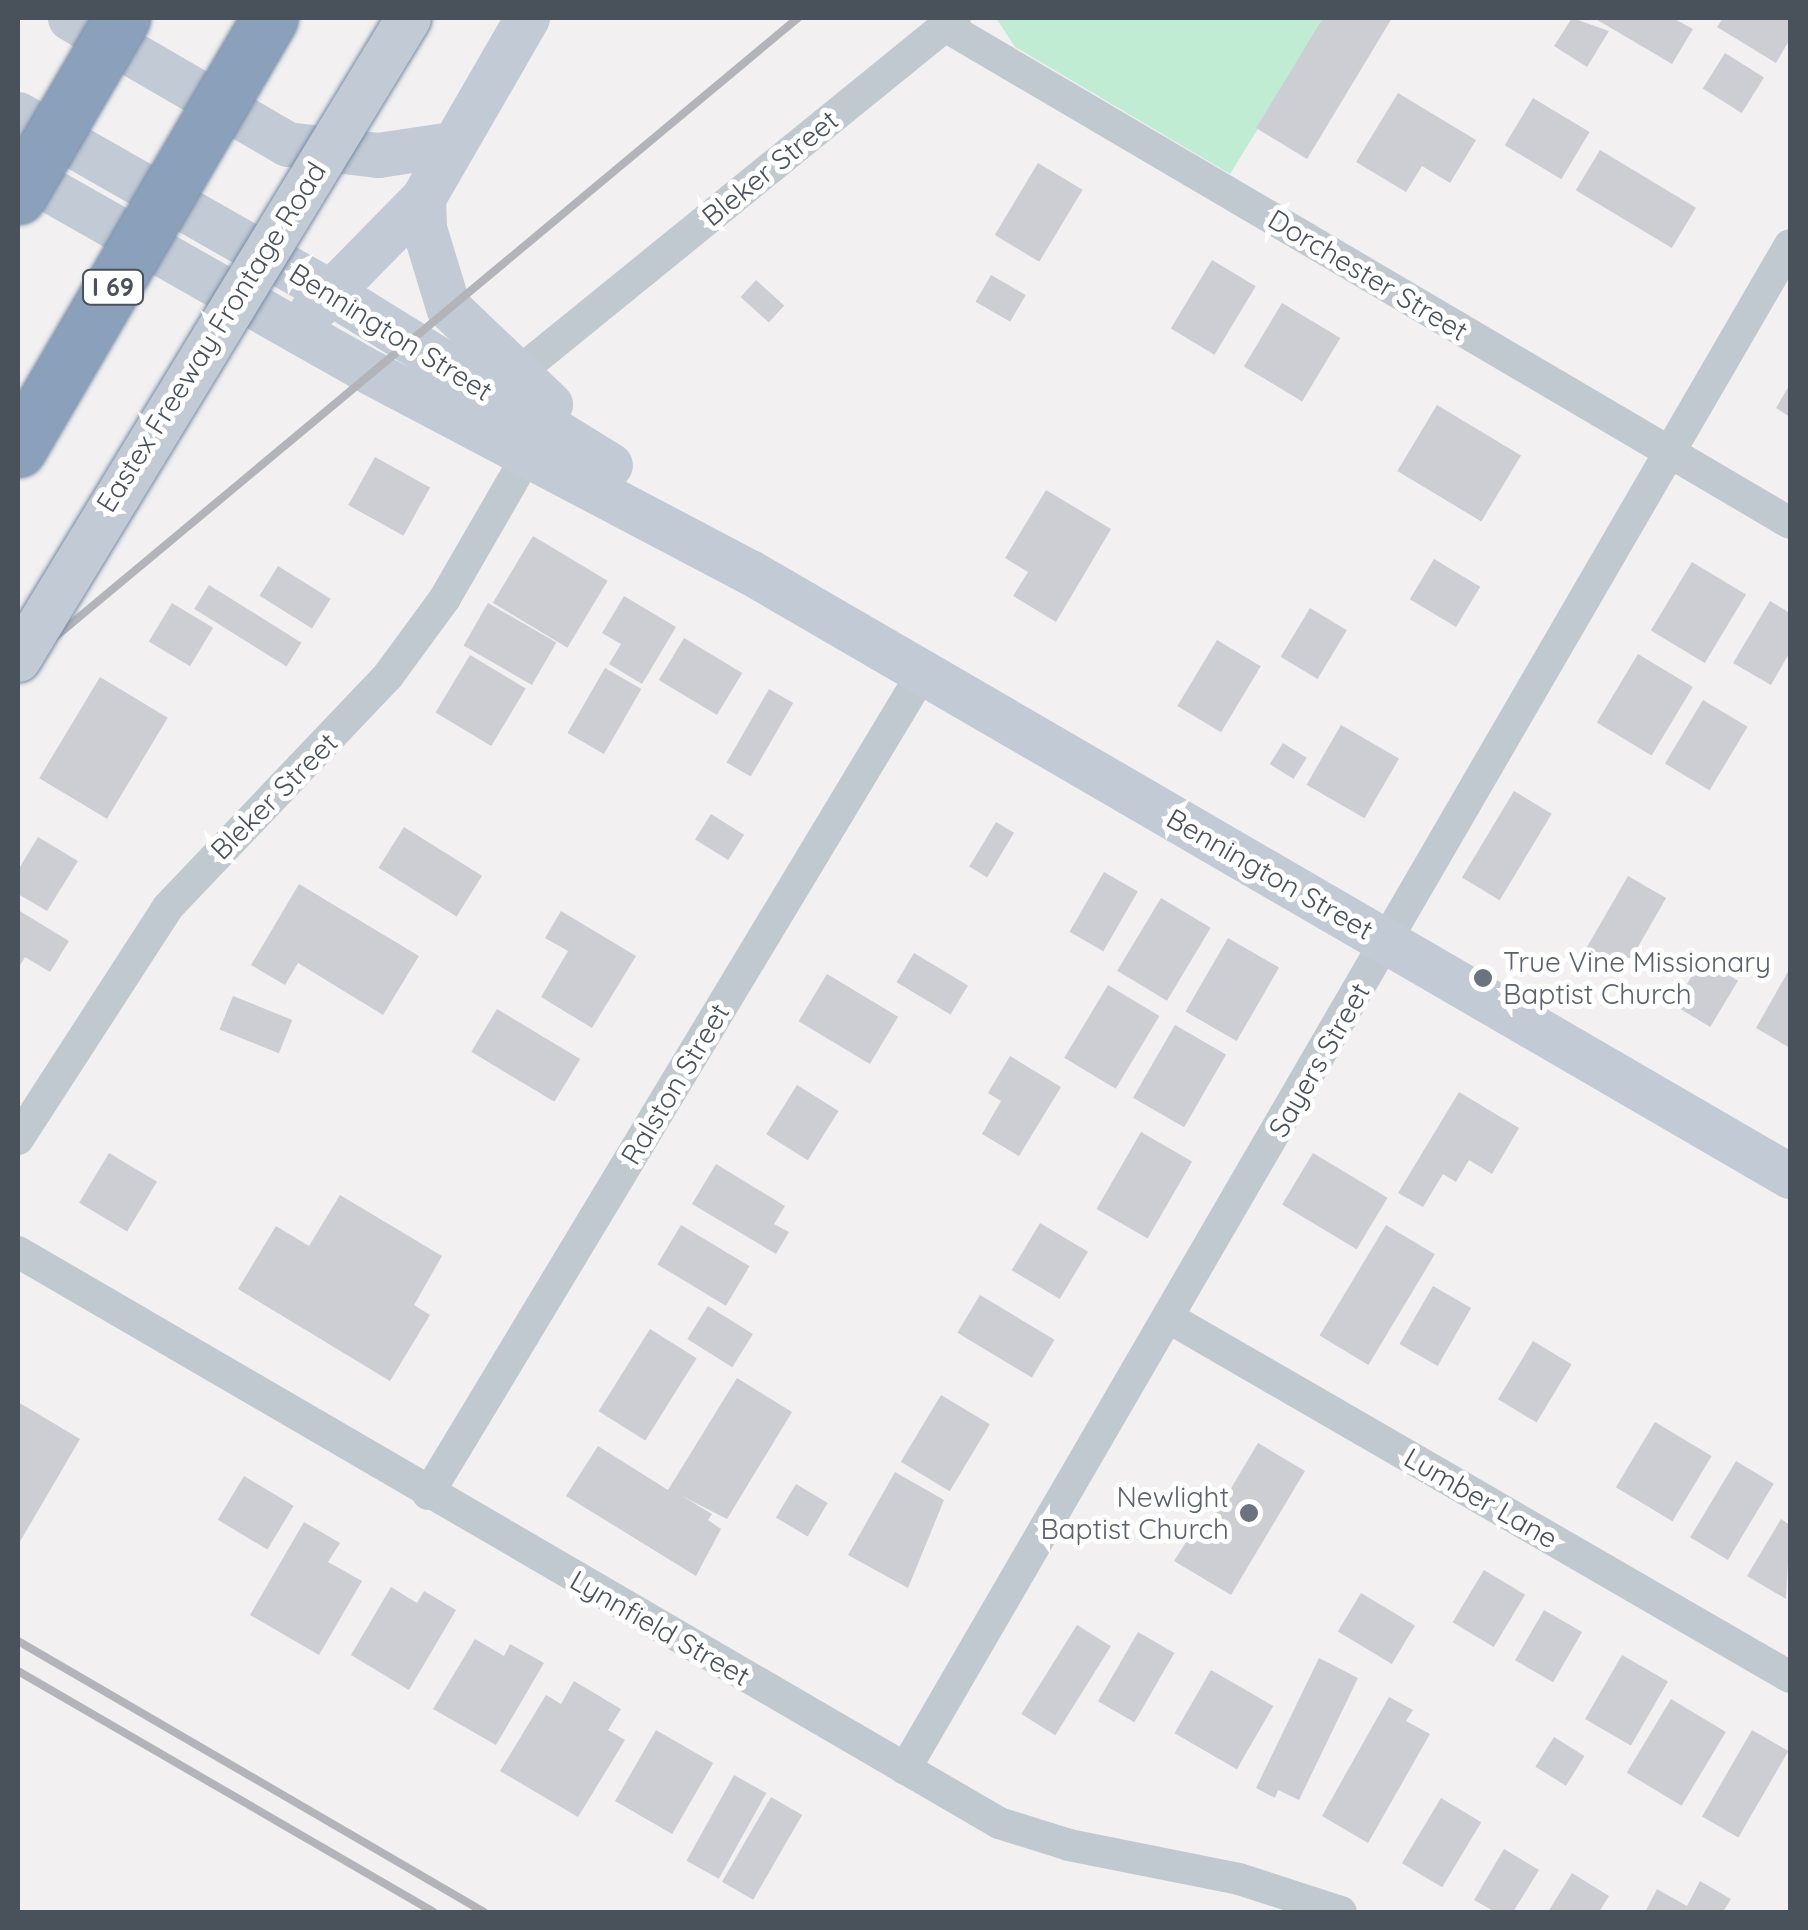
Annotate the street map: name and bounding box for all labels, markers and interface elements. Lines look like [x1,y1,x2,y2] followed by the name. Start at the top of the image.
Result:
[695,103,845,233] street label: Bleker Street
[89,156,333,518] street label: Eastex Freeway Frontage Road
[1262,202,1474,348] street label: Dorchester Street
[283,256,499,408] street label: Bennington Street
[80,267,146,307] road number: I 69
[204,726,344,866] street label: Bleker Street
[1161,801,1379,947] street label: Bennington Street
[1503,945,1771,1011] place label: True Vine Missionary Baptist Church
[1472,967,1494,989] marker: True Vine Missionary Baptist Church
[1261,977,1377,1143] street label: Sayers Street
[614,997,736,1171] street label: Ralston Street
[1398,1441,1564,1555] street label: Lumber Lane
[1040,1480,1229,1546] place label: Newlight Baptist Church
[1238,1502,1260,1524] marker: Newlight Baptist Church
[564,1563,756,1693] street label: Lynnfield Street

